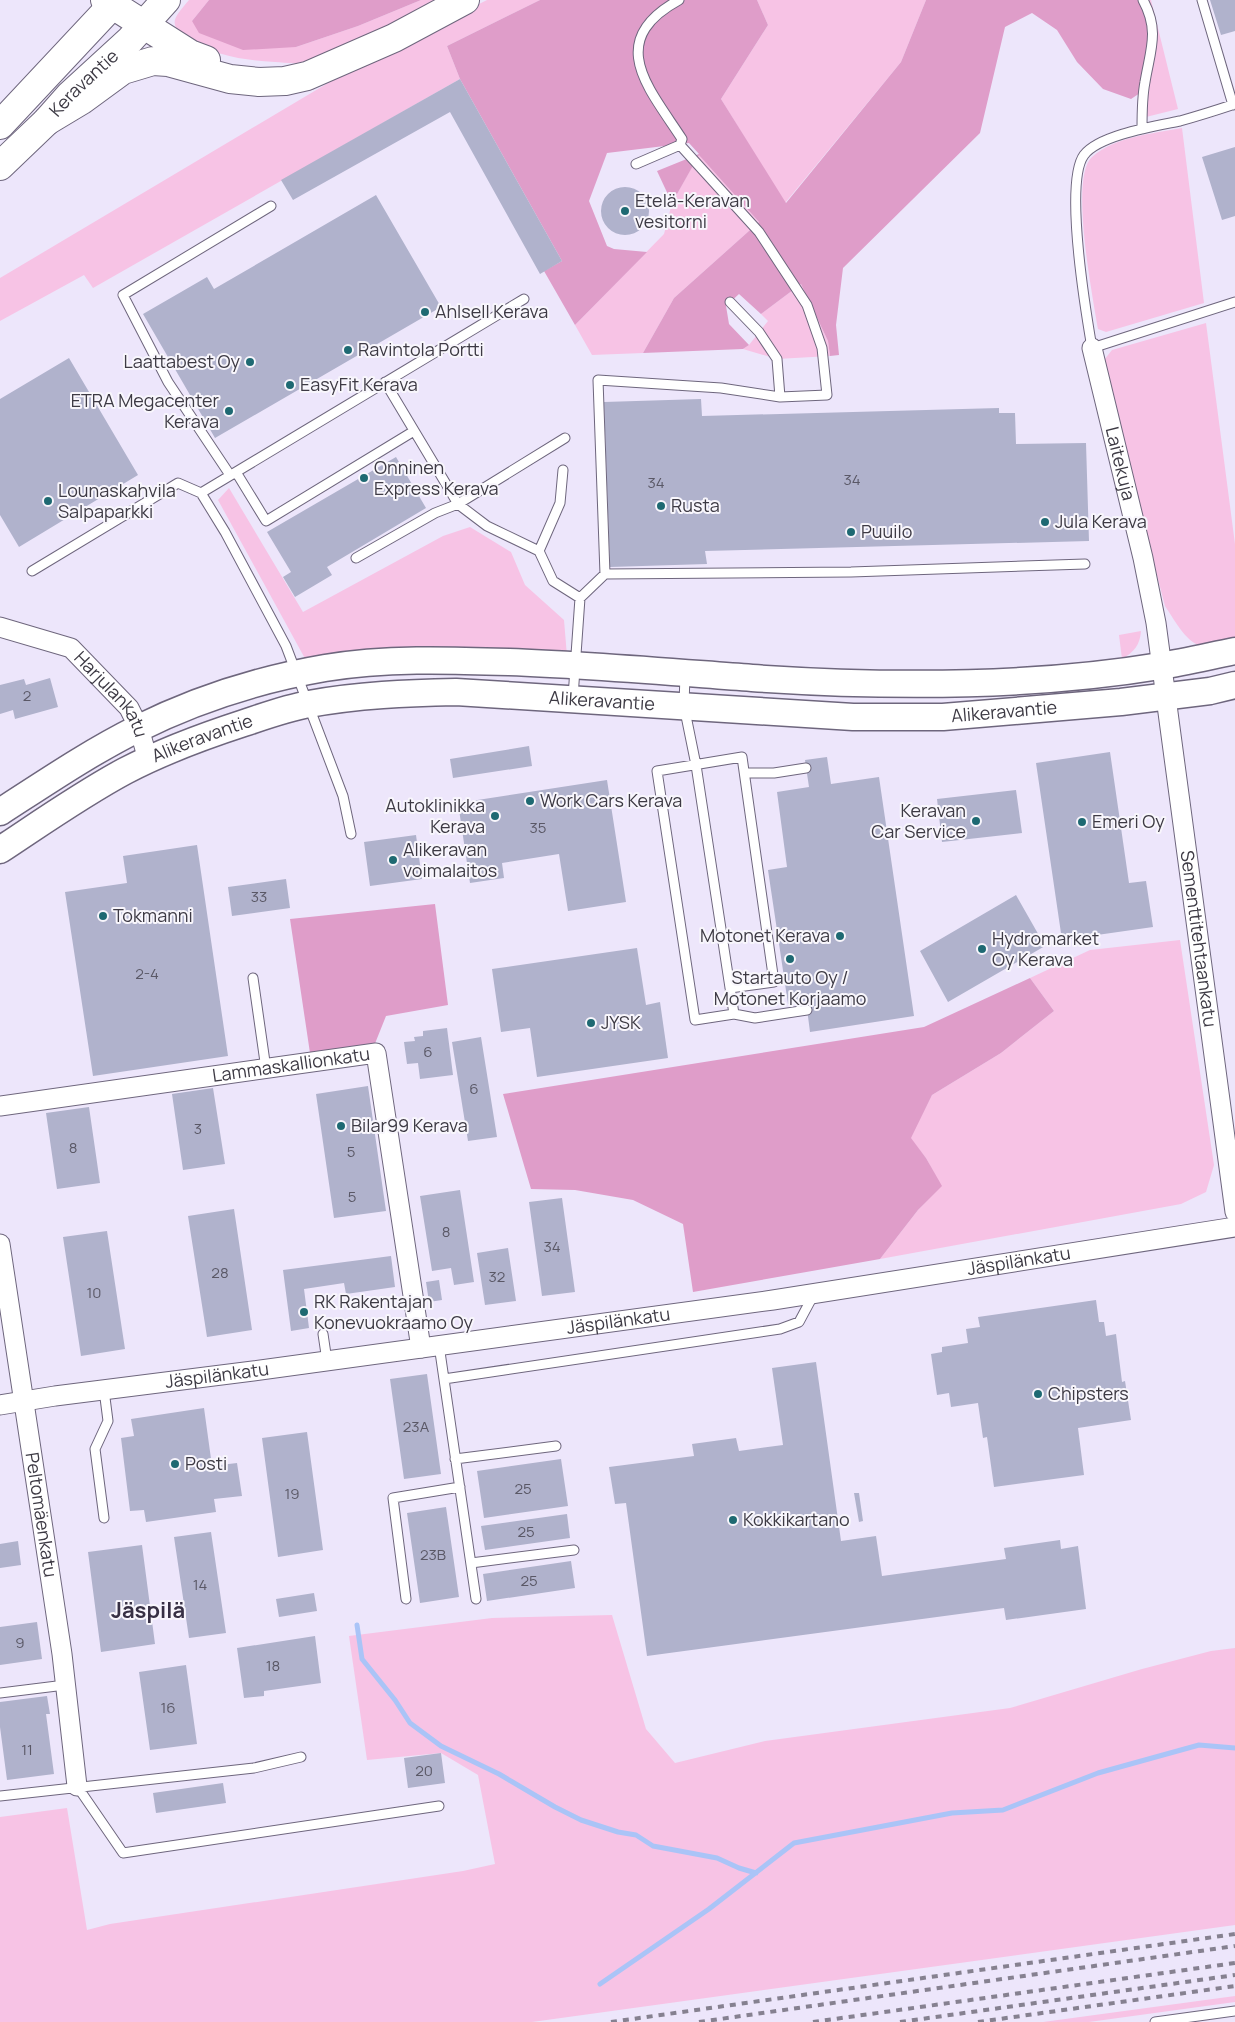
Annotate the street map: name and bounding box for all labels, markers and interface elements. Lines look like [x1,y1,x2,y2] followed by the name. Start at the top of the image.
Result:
[43,44,123,121] street label: Keravantie
[635,188,750,233] place label: Etelä-Keravan vesitorni
[619,205,631,217] marker: Etelä-Keravan vesitorni
[435,299,548,323] place label: Ahlsell Kerava
[419,306,431,318] marker: Ahlsell Kerava
[358,337,484,361] place label: Ravintola Portti
[342,344,354,356] marker: Ravintola Portti
[124,349,240,373] place label: Laattabest Oy
[244,356,256,368] marker: Laattabest Oy
[300,372,418,396] place label: EasyFit Kerava
[284,379,296,391] marker: EasyFit Kerava
[71,388,220,433] place label: ETRA Megacenter Kerava
[223,405,235,417] marker: ETRA Megacenter Kerava
[1101,424,1142,503] street label: Laitekuja
[374,455,499,500] place label: Onninen Express Kerava
[843,469,861,490] house number: 34
[358,472,370,484] marker: Onninen Express Kerava
[647,472,665,493] house number: 34
[58,478,176,523] place label: Lounaskahvila Salpaparkki
[671,493,720,517] place label: Rusta
[42,495,54,507] marker: Lounaskahvila Salpaparkki
[655,500,667,512] marker: Rusta
[1055,509,1147,533] place label: Jula Kerava
[1039,516,1051,528] marker: Jula Kerava
[861,519,912,543] place label: Puuilo
[845,526,857,538] marker: Puuilo
[69,645,154,740] street label: Harjulankatu
[23,685,31,706] house number: 2
[548,685,656,716] street label: Alikeravantie
[950,694,1058,727] street label: Alikeravantie
[148,708,256,767] street label: Alikeravantie
[540,788,682,812] place label: Work Cars Kerava
[385,793,485,838] place label: Autoklinikka Kerava
[524,795,536,807] marker: Work Cars Kerava
[871,798,966,843] place label: Keravan Car Service
[1092,809,1165,833] place label: Emeri Oy
[489,810,501,822] marker: Autoklinikka Kerava
[970,815,982,827] marker: Keravan Car Service
[1076,816,1088,828] marker: Emeri Oy
[530,817,546,838] house number: 35
[403,837,497,882] place label: Alikeravan voimalaitos
[1176,849,1223,1028] street label: Sementtitehtaankatu
[387,854,399,866] marker: Alikeravan voimalaitos
[251,886,267,907] house number: 33
[113,903,193,927] place label: Tokmanni
[97,910,109,922] marker: Tokmanni
[700,923,830,947] place label: Motonet Kerava
[992,926,1099,971] place label: Hydromarket Oy Kerava
[834,930,846,942] marker: Motonet Kerava
[976,943,988,955] marker: Hydromarket Oy Kerava
[784,953,796,965] marker: Startauto Oy / Motonet Korjaamo
[135,963,159,984] house number: 2-4
[714,965,866,1010] place label: Startauto Oy / Motonet Korjaamo
[601,1010,641,1034] place label: JYSK
[585,1017,597,1029] marker: JYSK
[211,1041,371,1087] street label: Lammaskallionkatu
[423,1041,433,1062] house number: 6
[469,1078,479,1099] house number: 6
[351,1113,468,1137] place label: Bilar99 Kerava
[194,1118,202,1139] house number: 3
[335,1120,347,1132] marker: Bilar99 Kerava
[69,1137,77,1158] house number: 8
[347,1141,355,1162] house number: 5
[348,1186,356,1207] house number: 5
[442,1221,450,1242] house number: 8
[543,1236,561,1257] house number: 34
[965,1240,1072,1280] street label: Jäspilänkatu
[211,1262,229,1283] house number: 28
[489,1266,505,1287] house number: 32
[87,1282,102,1303] house number: 10
[314,1289,473,1334] place label: RK Rakentajan Konevuokraamo Oy
[565,1301,672,1339] street label: Jäspilänkatu
[298,1306,310,1318] marker: RK Rakentajan Konevuokraamo Oy
[164,1356,270,1393] street label: Jäspilänkatu
[1048,1381,1129,1405] place label: Chipsters
[1032,1388,1044,1400] marker: Chipsters
[403,1416,430,1437] house number: 23A
[21,1451,63,1579] street label: Peltomäenkatu
[185,1451,227,1475] place label: Posti
[169,1458,181,1470] marker: Posti
[514,1478,532,1499] house number: 25
[284,1483,300,1504] house number: 19
[743,1507,850,1531] place label: Kokkikartano
[727,1514,739,1526] marker: Kokkikartano
[517,1521,535,1542] house number: 25
[420,1544,446,1565] house number: 23B
[520,1570,538,1591] house number: 25
[193,1574,207,1595] house number: 14
[111,1595,185,1625] district label: Jäspilä
[15,1632,25,1653] house number: 9
[266,1655,280,1676] house number: 18
[160,1697,176,1718] house number: 16
[21,1739,33,1760] house number: 11
[415,1760,433,1781] house number: 20

